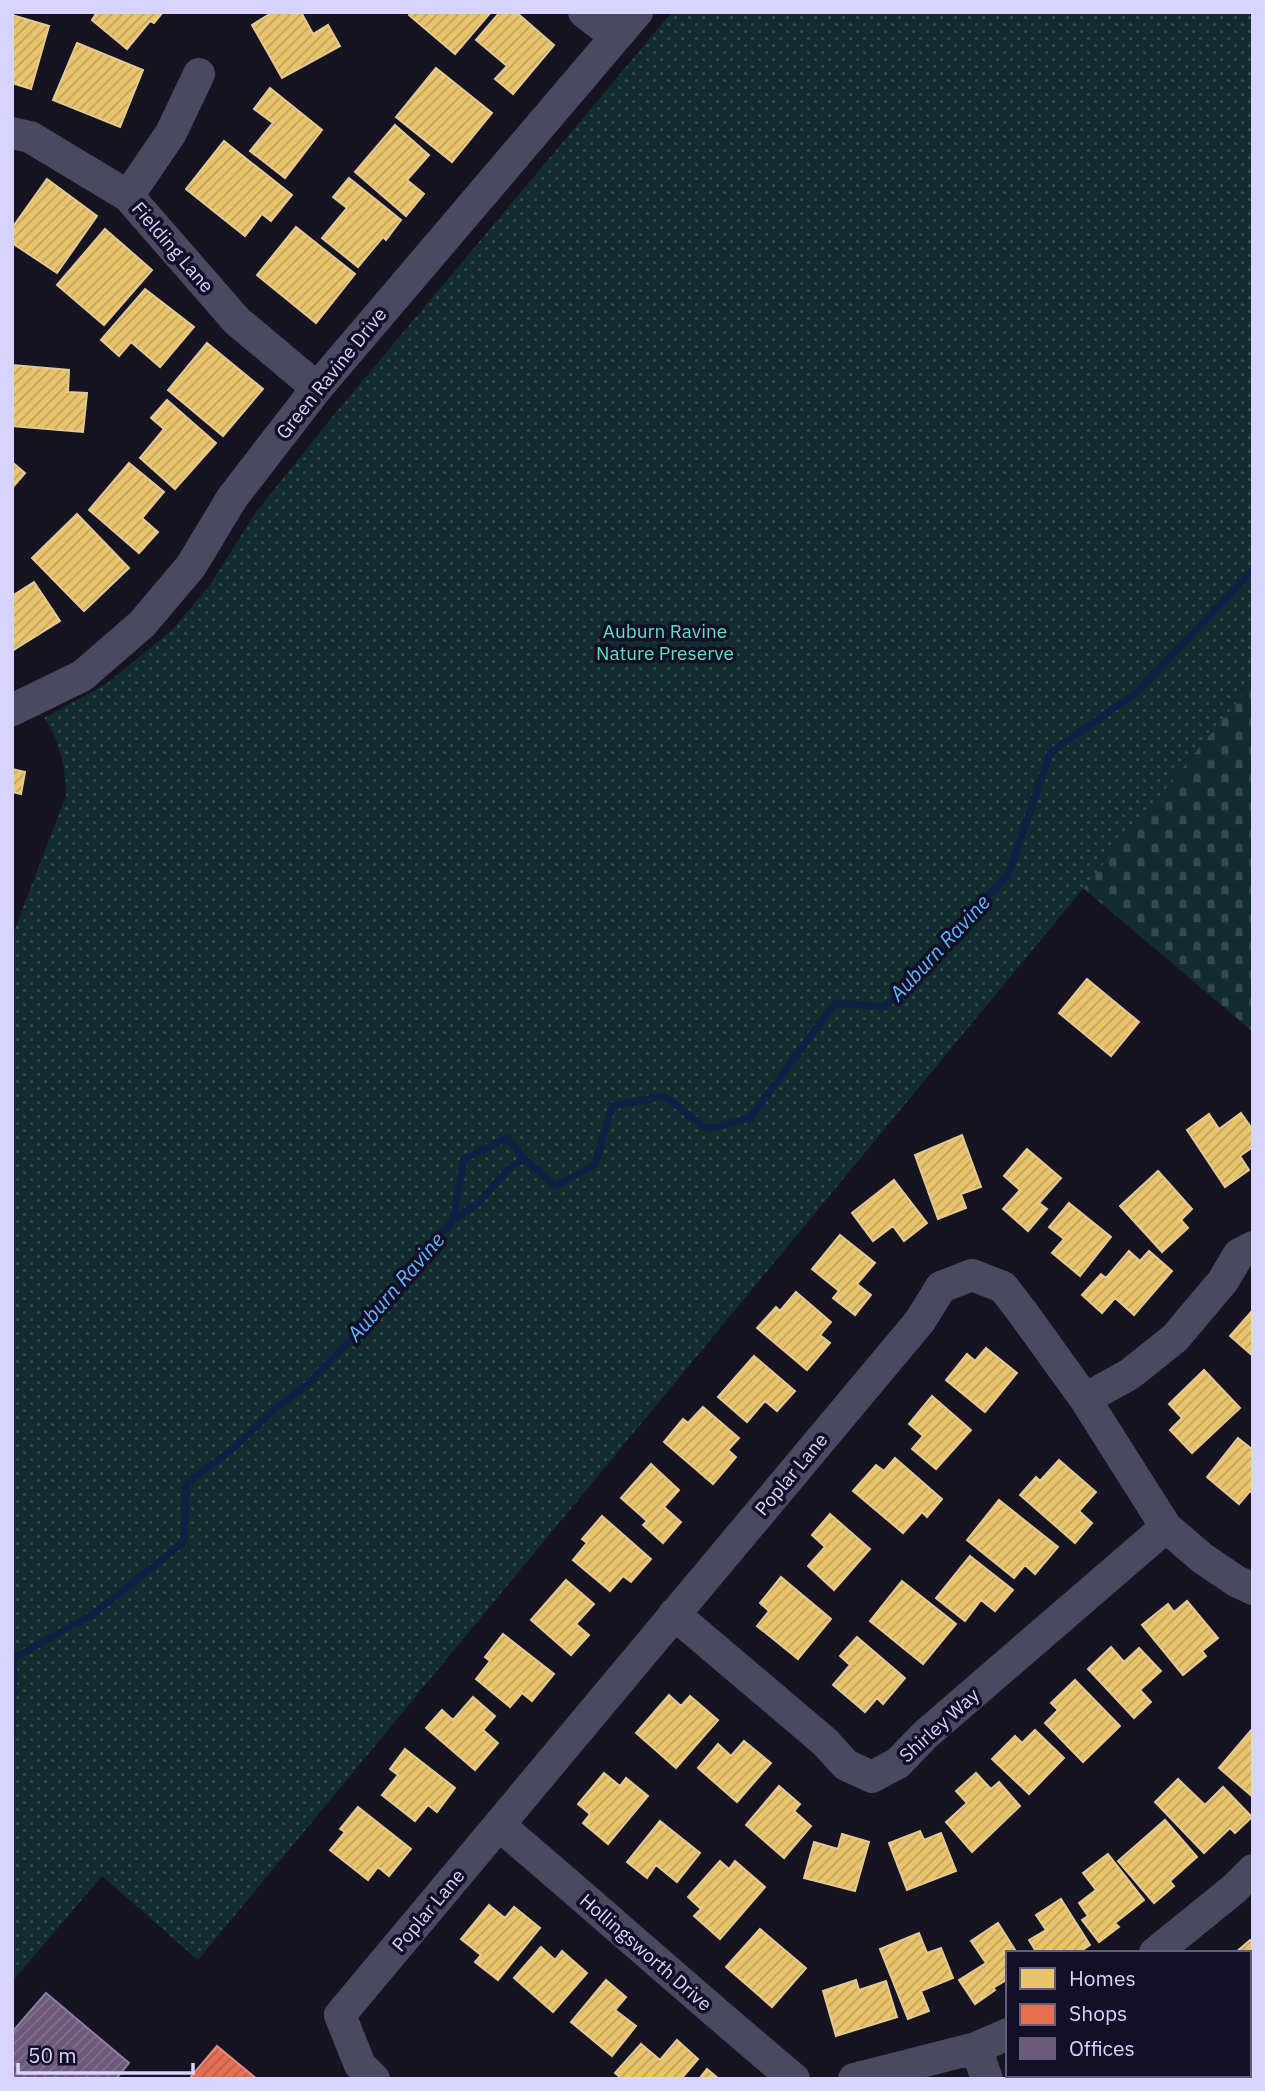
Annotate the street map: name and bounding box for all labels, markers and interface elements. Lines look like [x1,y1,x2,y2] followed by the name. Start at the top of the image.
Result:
[127,197,219,297] street label: Fielding Lane
[271,302,391,444] street label: Green Ravine Drive
[596,619,734,665] park label: Auburn Ravine Nature Preserve
[882,888,996,1007] water label: Auburn Ravine
[340,1226,450,1347] water label: Auburn Ravine
[750,1428,832,1520] street label: Poplar Lane
[894,1683,984,1767] street label: Shirley Way
[387,1864,469,1956] street label: Poplar Lane
[575,1888,717,2016] street label: Hollingsworth Drive
[1006,1951,1251,2077] legend
[1069,1964,1136,1992] text: Homes
[1069,1999,1127,2027] text: Shops
[18,2032,192,2076] scale bar
[1069,2034,1135,2062] text: Offices
[28,2041,77,2069] text: 50 m

